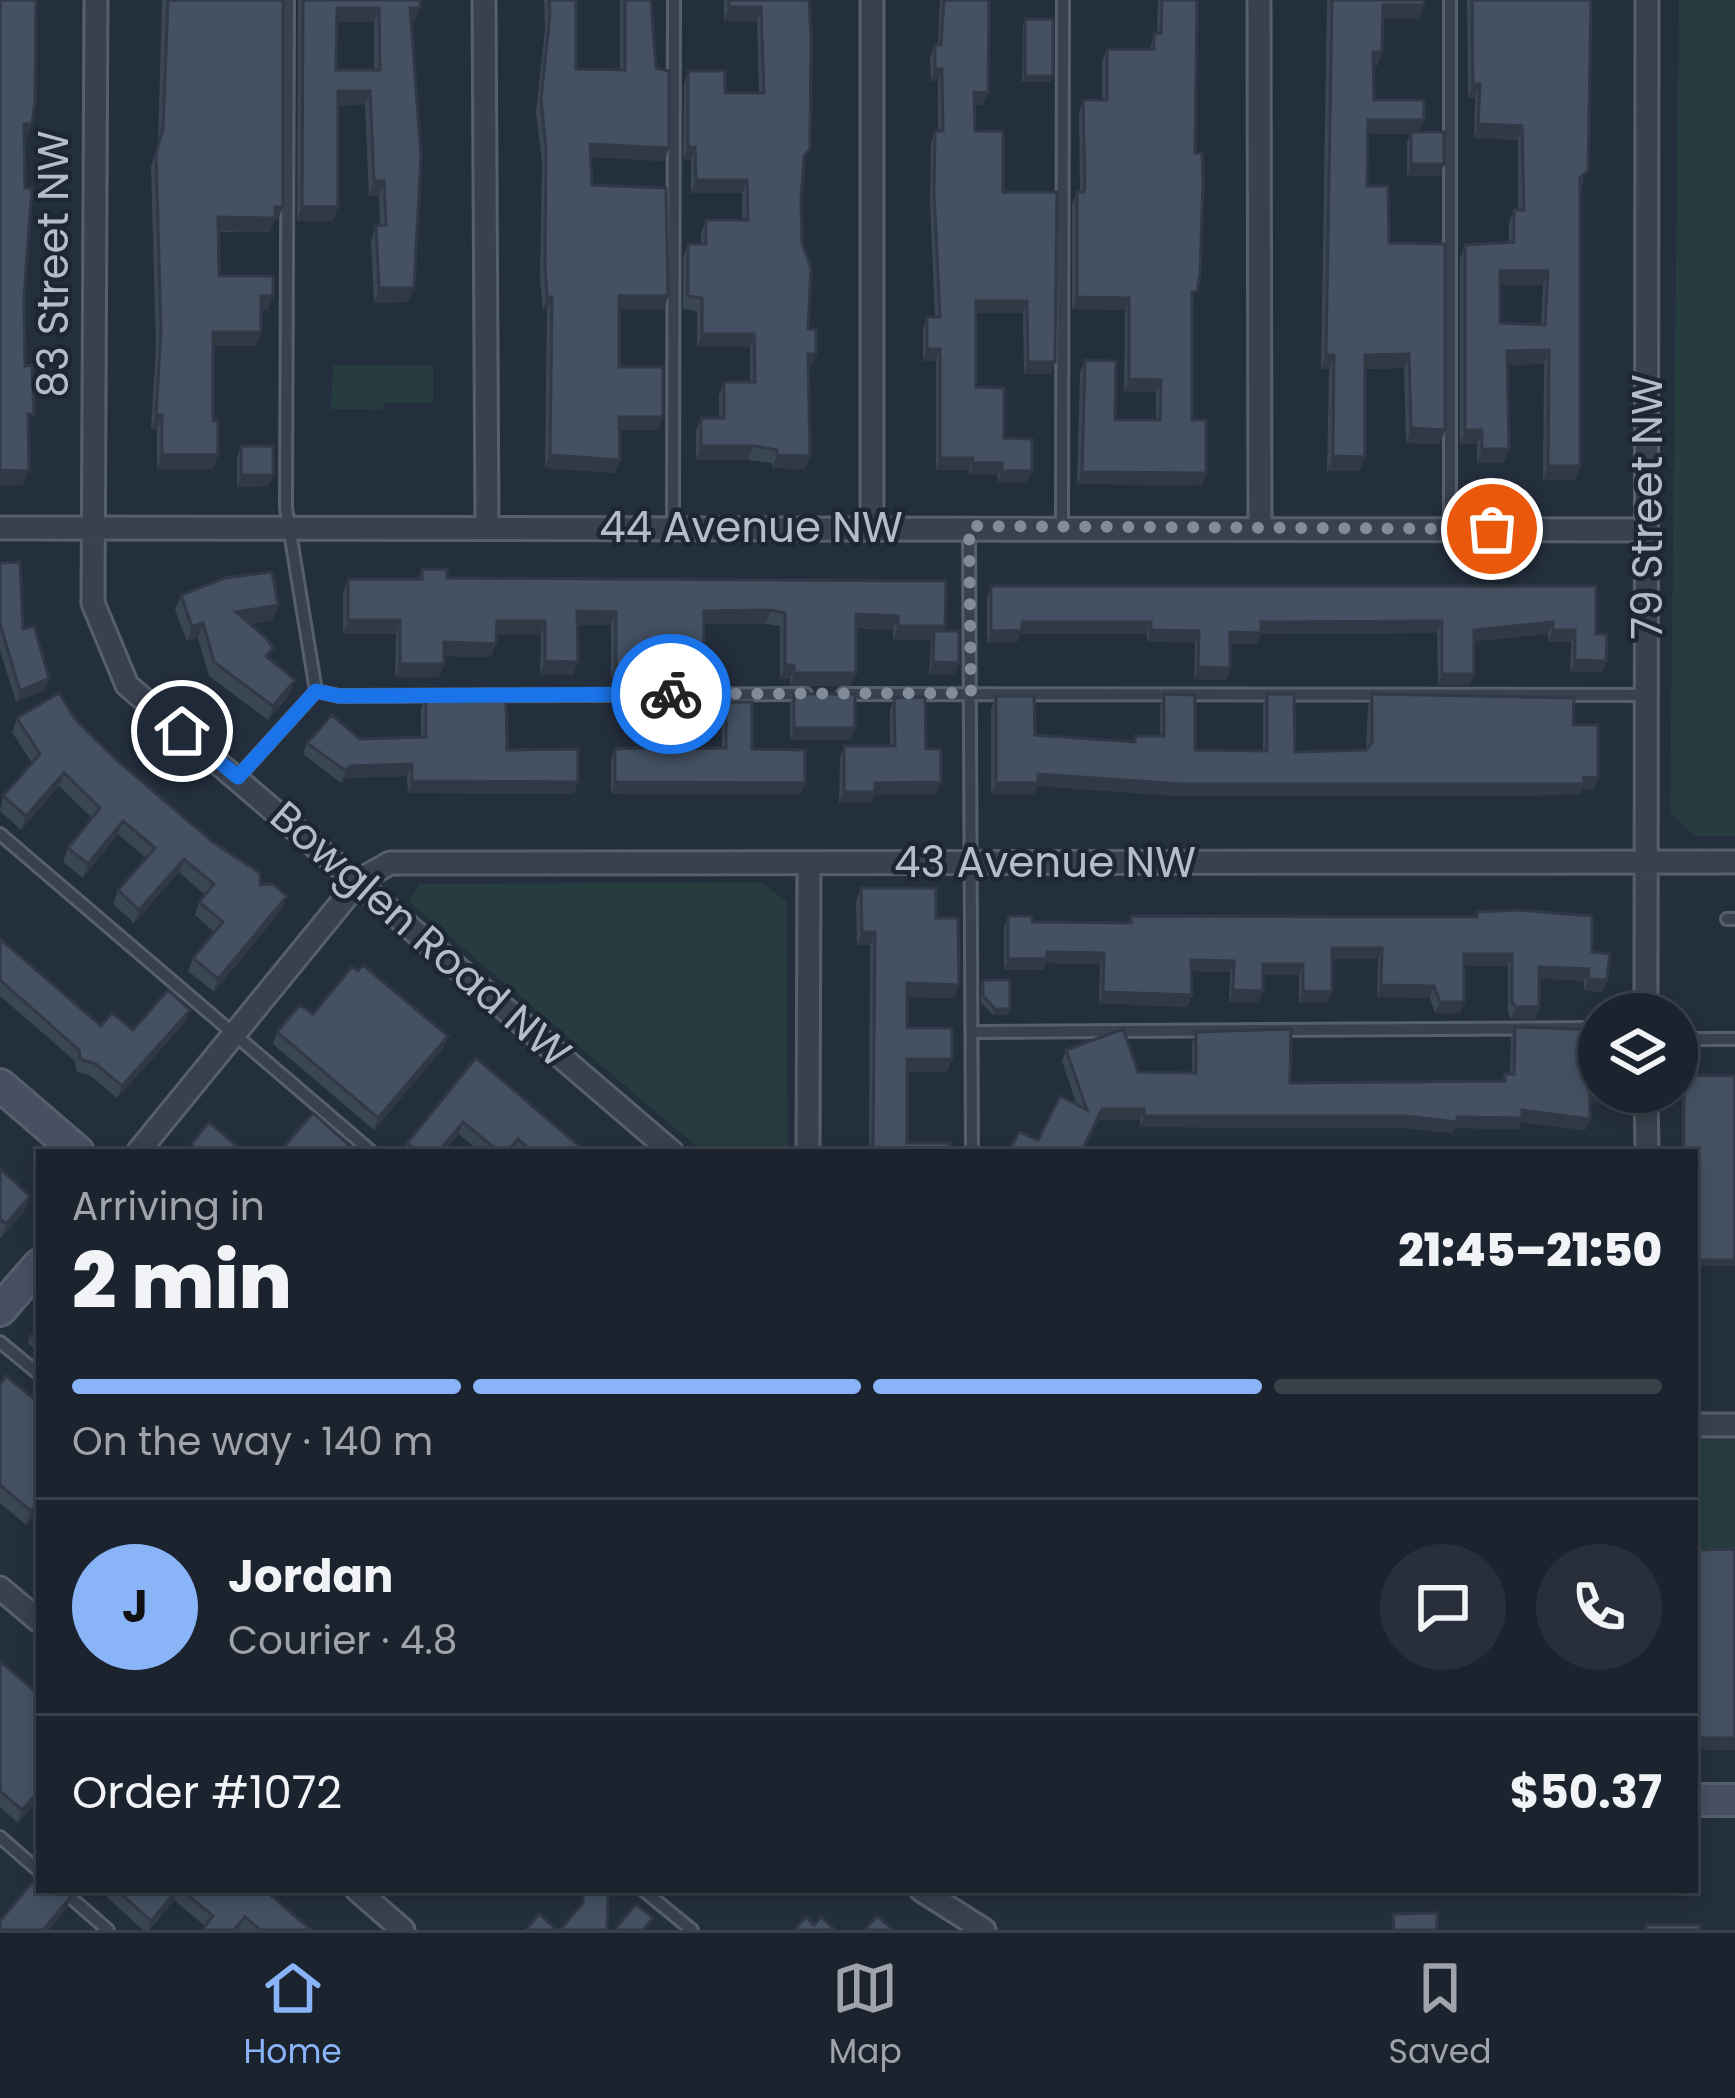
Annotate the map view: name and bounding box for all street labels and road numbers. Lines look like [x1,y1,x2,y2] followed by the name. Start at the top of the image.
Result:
[24,130,83,398] street label: 83 Street NW
[1618,374,1677,640] street label: 79 Street NW
[599,498,903,557] street label: 44 Avenue NW
[258,787,584,1082] street label: Bowglen Road NW
[894,833,1196,892] street label: 43 Avenue NW

